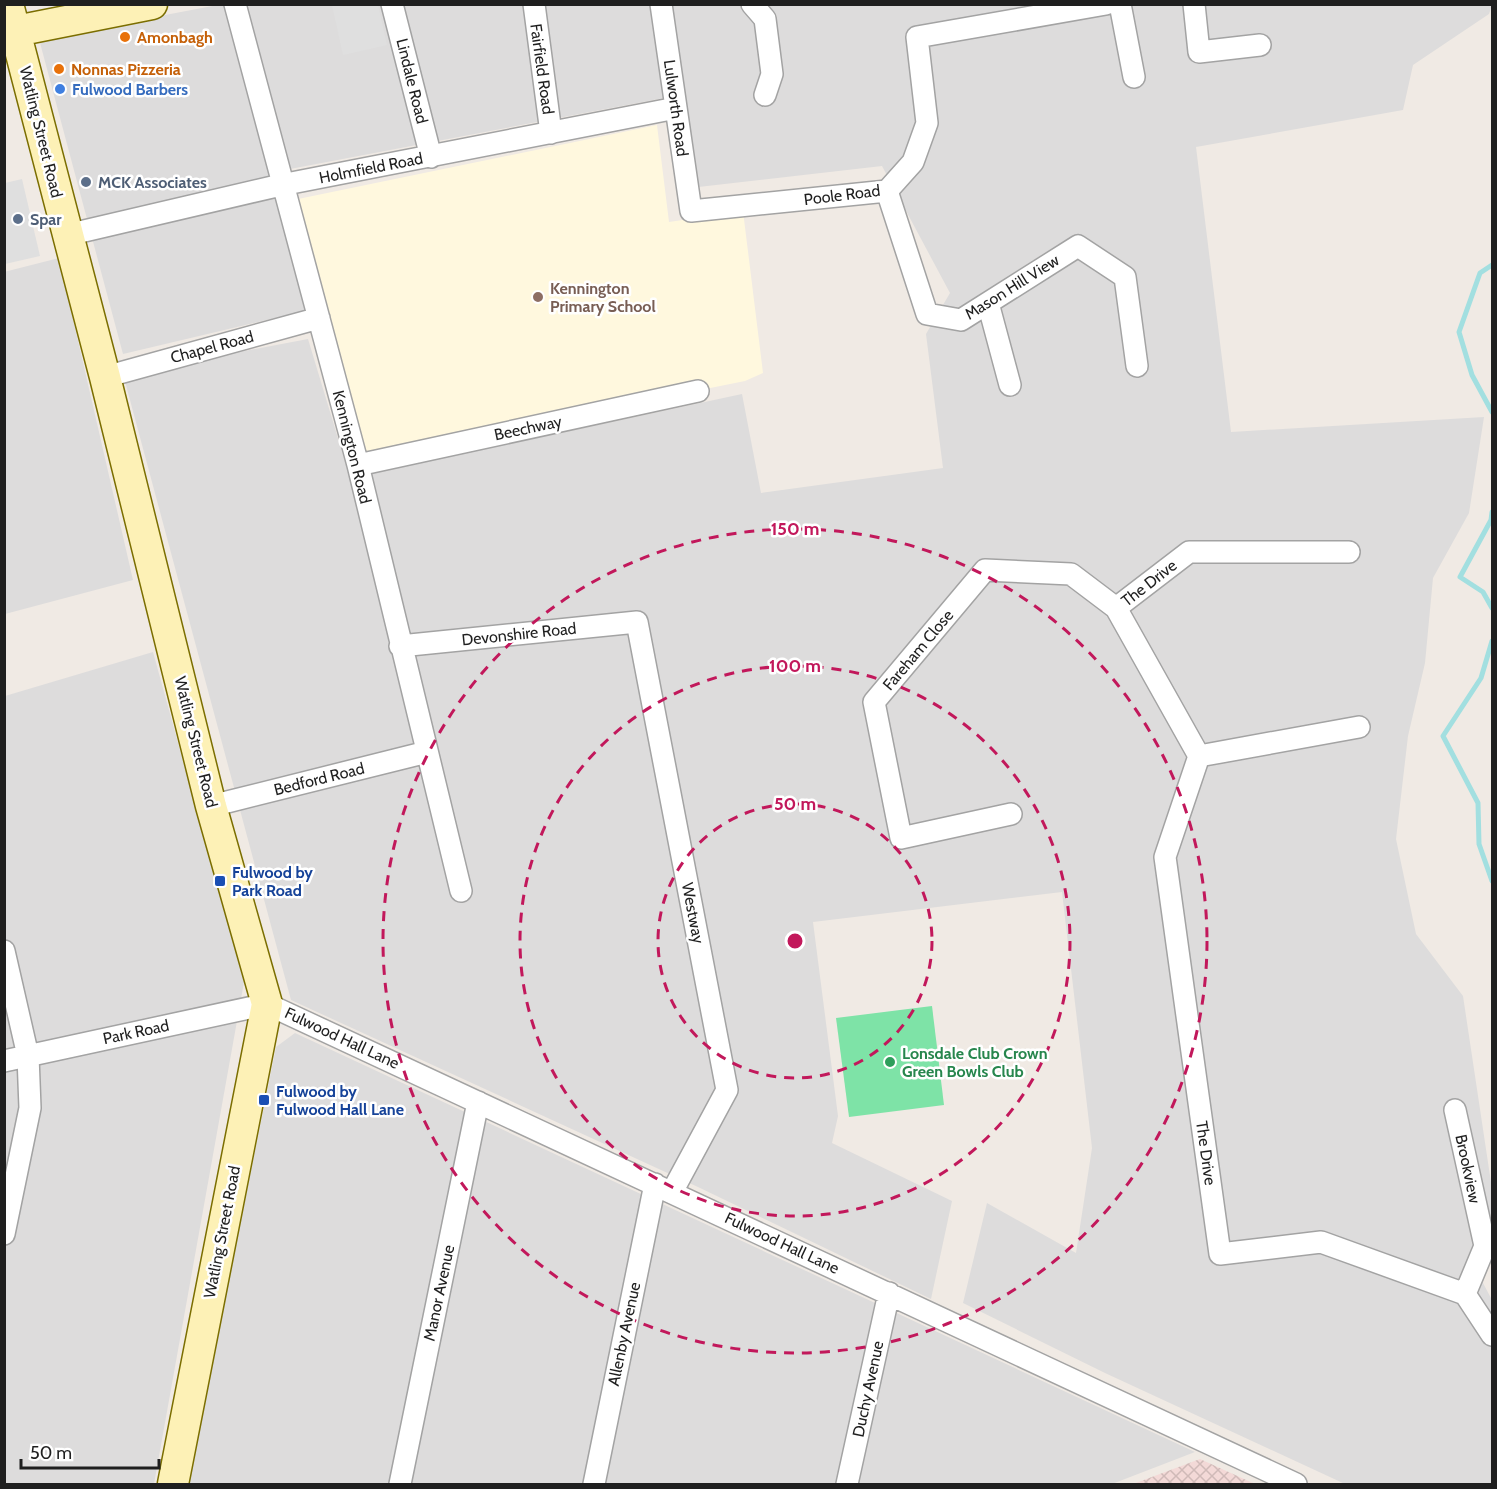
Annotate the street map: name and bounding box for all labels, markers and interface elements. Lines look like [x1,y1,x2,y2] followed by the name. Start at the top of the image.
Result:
[526,22,558,116] street label: Fairfield Road
[137,28,213,47] place label: Amonbagh
[118,30,132,44] marker: Amonbagh
[392,36,432,126] street label: Lindale Road
[660,58,692,158] street label: Lulworth Road
[71,60,181,79] place label: Nonnas Pizzeria
[52,62,66,76] marker: Nonnas Pizzeria
[16,64,66,200] street label: Watling Street Road
[72,80,188,99] place label: Fulwood Barbers
[53,82,67,96] marker: Fulwood Barbers
[317,149,425,187] street label: Holmfield Road
[98,173,207,192] place label: MCK Associates
[79,175,93,189] marker: MCK Associates
[803,181,881,209] street label: Poole Road
[30,210,62,229] place label: Spar
[11,212,25,226] marker: Spar
[961,250,1063,324] street label: Mason Hill View
[550,279,656,316] place label: Kennington Primary School
[531,290,545,304] marker: Kennington Primary School
[168,327,256,367] street label: Chapel Road
[329,388,375,506] street label: Kennington Road
[492,412,564,444] street label: Beechway
[771,518,819,540] text: 150 m
[1118,556,1180,610] street label: The Drive
[879,606,957,694] street label: Fareham Close
[461,619,577,649] street label: Devonshire Road
[769,655,821,677] text: 100 m
[171,674,221,810] street label: Watling Street Road
[272,759,366,799] street label: Bedford Road
[774,793,816,815] text: 50 m
[232,863,313,900] place label: Fulwood by Park Road
[213,874,227,888] marker: Fulwood by Park Road
[678,881,708,945] street label: Westway
[785,931,805,951] centre of rings
[282,1003,402,1073] street label: Fulwood Hall Lane
[101,1016,171,1048] street label: Park Road
[902,1044,1048,1081] place label: Lonsdale Club Crown Green Bowls Club
[883,1055,897,1069] marker: Lonsdale Club Crown Green Bowls Club
[276,1082,404,1119] place label: Fulwood by Fulwood Hall Lane
[257,1093,271,1107] marker: Fulwood by Fulwood Hall Lane
[1192,1120,1220,1186] street label: The Drive
[1451,1133,1485,1206] street label: Brookview
[200,1164,244,1300] street label: Watling Street Road
[722,1208,842,1278] street label: Fulwood Hall Lane
[420,1243,458,1343] street label: Manor Avenue
[604,1280,644,1388] street label: Allenby Avenue
[849,1339,887,1439] street label: Duchy Avenue
[21,1432,159,1470] scale bar
[30,1442,72,1464] text: 50 m

